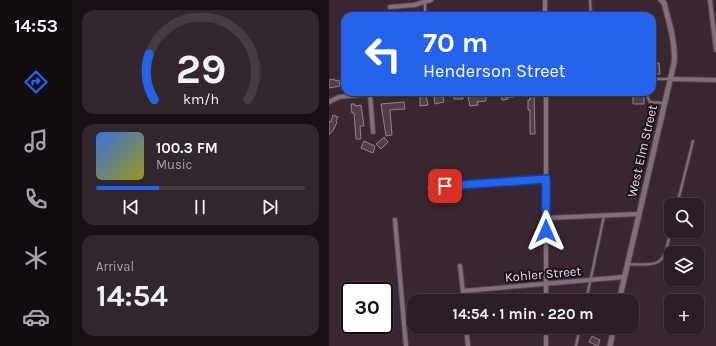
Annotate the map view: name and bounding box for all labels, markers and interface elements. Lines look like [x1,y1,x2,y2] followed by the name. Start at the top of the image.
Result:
[14,15,58,37] text: 14:53
[423,26,488,59] text: 70 m
[357,28,409,80] icon: left
[175,45,226,93] text: 29
[423,60,565,82] text: Henderson Street
[22,68,50,96] icon: directions
[182,91,219,108] text: km/h
[624,103,660,199] street label: West Elm Street
[22,127,50,155] icon: music
[156,139,218,157] text: 100.3 FM
[156,157,192,172] text: Music
[428,169,462,203] pin
[434,175,456,197] icon: arrive
[22,185,50,213] icon: phone
[120,196,142,218] icon: previous
[189,196,211,218] icon: pause
[259,196,281,218] icon: next
[664,198,704,334] map controls
[664,198,704,238] button: search
[525,210,567,252] position arrow
[22,244,50,272] icon: climate
[664,246,704,286] button: layers
[96,259,134,274] text: Arrival
[504,263,582,285] street label: Kohler Street
[96,278,168,314] text: 14:54
[341,282,393,334] speed limit sign: 30
[664,294,704,334] button: +
[22,303,50,331] icon: car
[453,305,593,323] text: 14:54 · 1 min · 220 m

